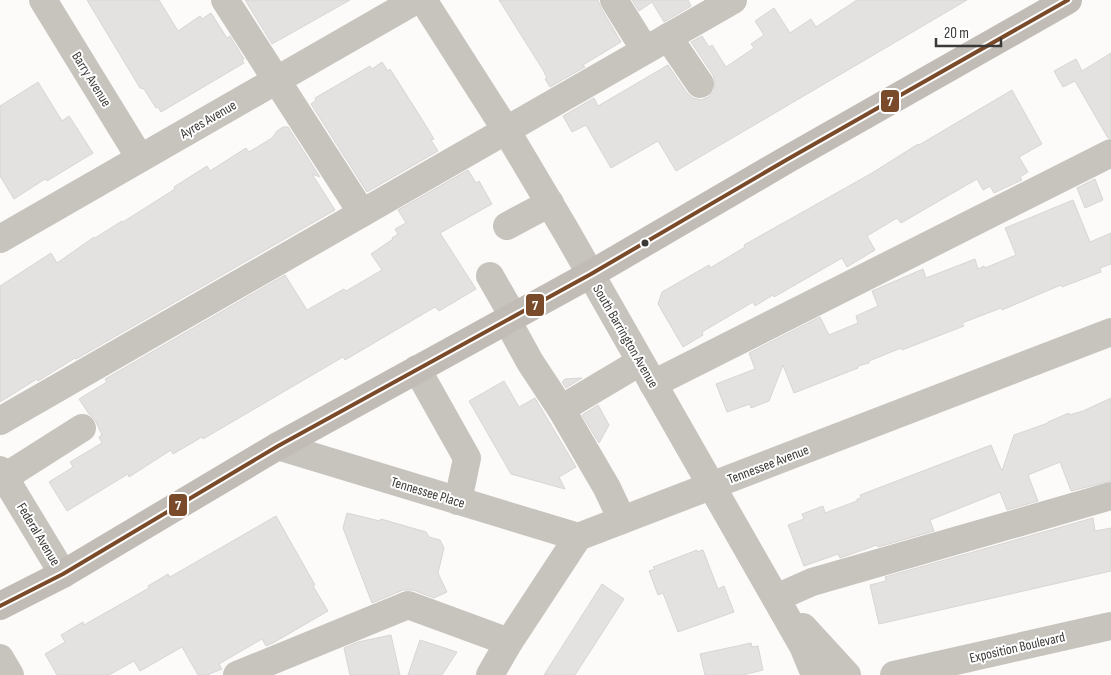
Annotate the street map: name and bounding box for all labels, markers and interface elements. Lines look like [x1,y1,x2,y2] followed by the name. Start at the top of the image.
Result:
[936,15,1001,47] scale bar
[944,24,969,43] text: 20 m
[68,49,115,110] street label: Barry Avenue
[880,89,900,113] line badge: 7
[887,93,894,110] text: 7
[176,97,239,143] street label: Ayres Avenue
[640,238,650,248] unlabelled marker
[589,282,662,391] street label: South Barrington Avenue
[525,293,545,317] line badge: 7
[532,297,539,314] text: 7
[725,441,811,488] street label: Tennessee Avenue
[389,473,467,512] street label: Tennessee Place
[168,493,188,517] line badge: 7
[175,497,182,514] text: 7
[13,500,64,569] street label: Federal Avenue
[968,628,1067,667] street label: Exposition Boulevard

